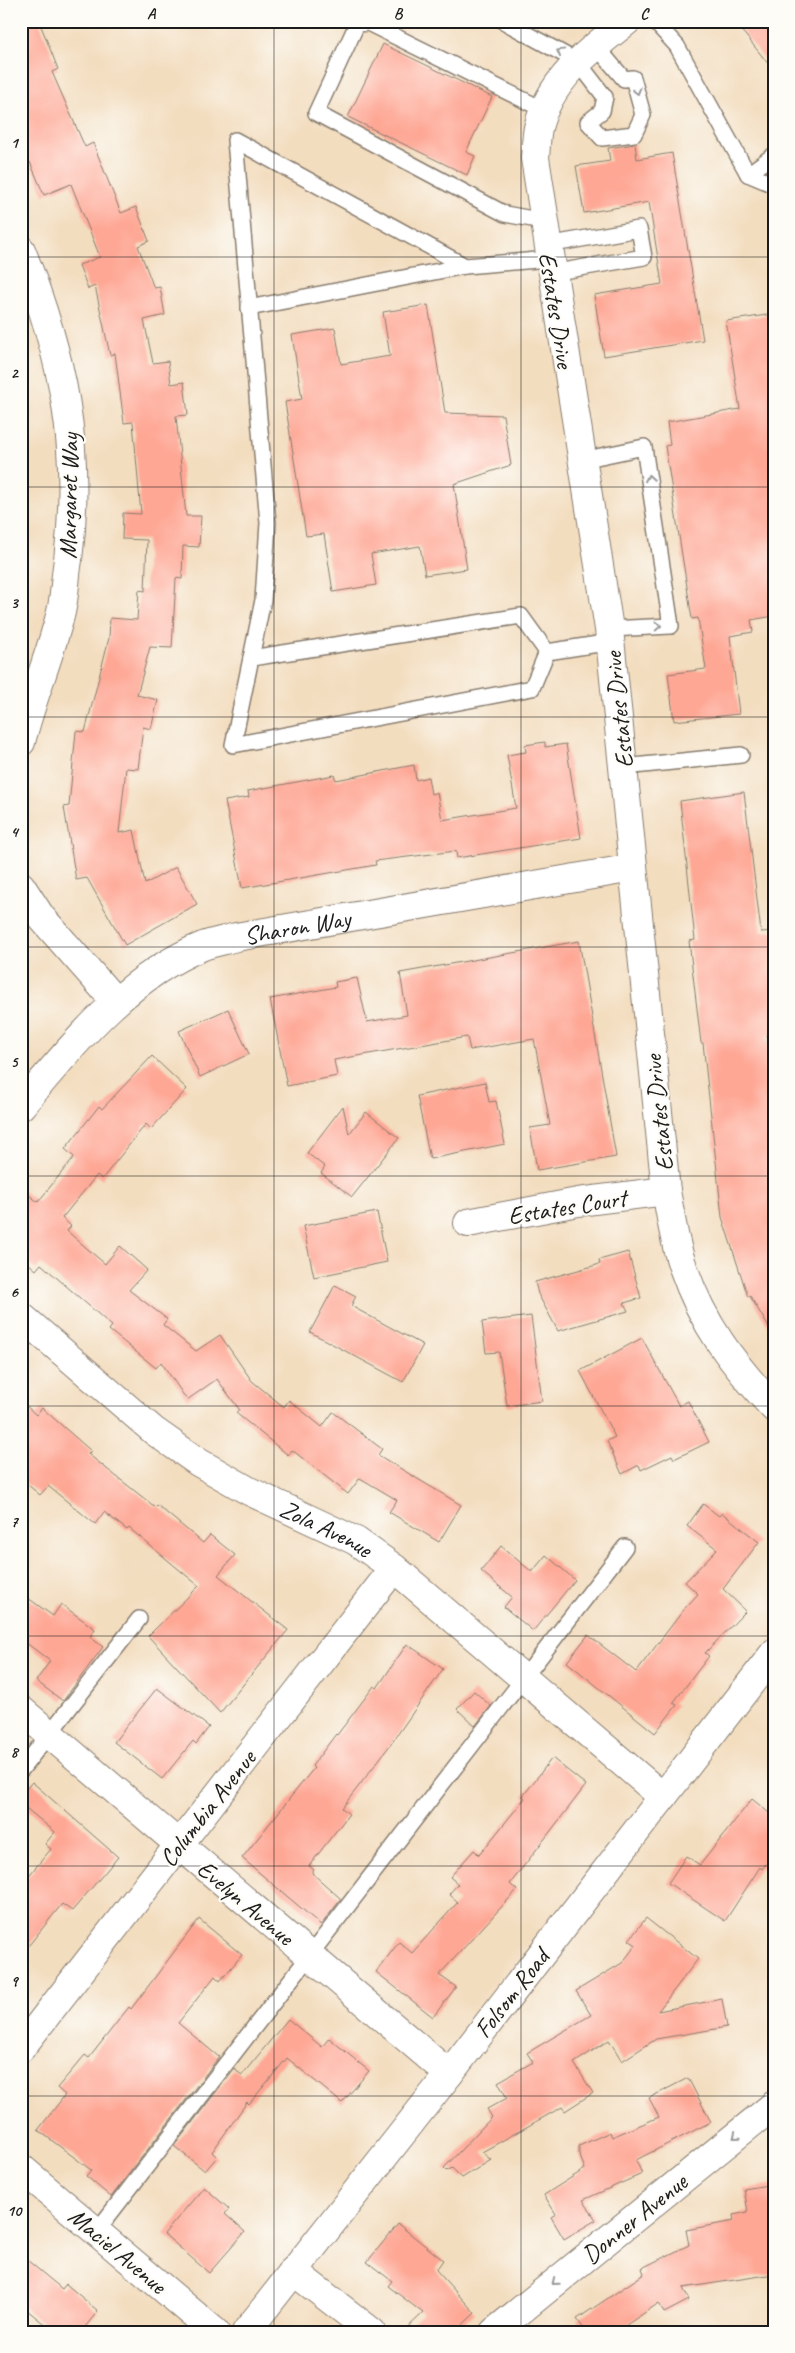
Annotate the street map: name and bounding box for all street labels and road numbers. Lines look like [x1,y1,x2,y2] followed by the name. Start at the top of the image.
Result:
[531,250,581,372] street label: Estates Drive
[52,431,86,559] street label: Margaret Way
[597,648,641,769] street label: Estates Drive
[242,902,355,952] street label: Sharon Way
[637,1051,681,1172] street label: Estates Drive
[506,1181,632,1232] street label: Estates Court
[275,1493,380,1566] street label: Zola Avenue
[152,1742,264,1873] street label: Columbia Avenue
[190,1853,302,1954] street label: Evelyn Avenue
[467,1939,559,2044] street label: Folsom Road
[575,2165,695,2271] street label: Donner Avenue
[62,2200,174,2302] street label: Maciel Avenue

